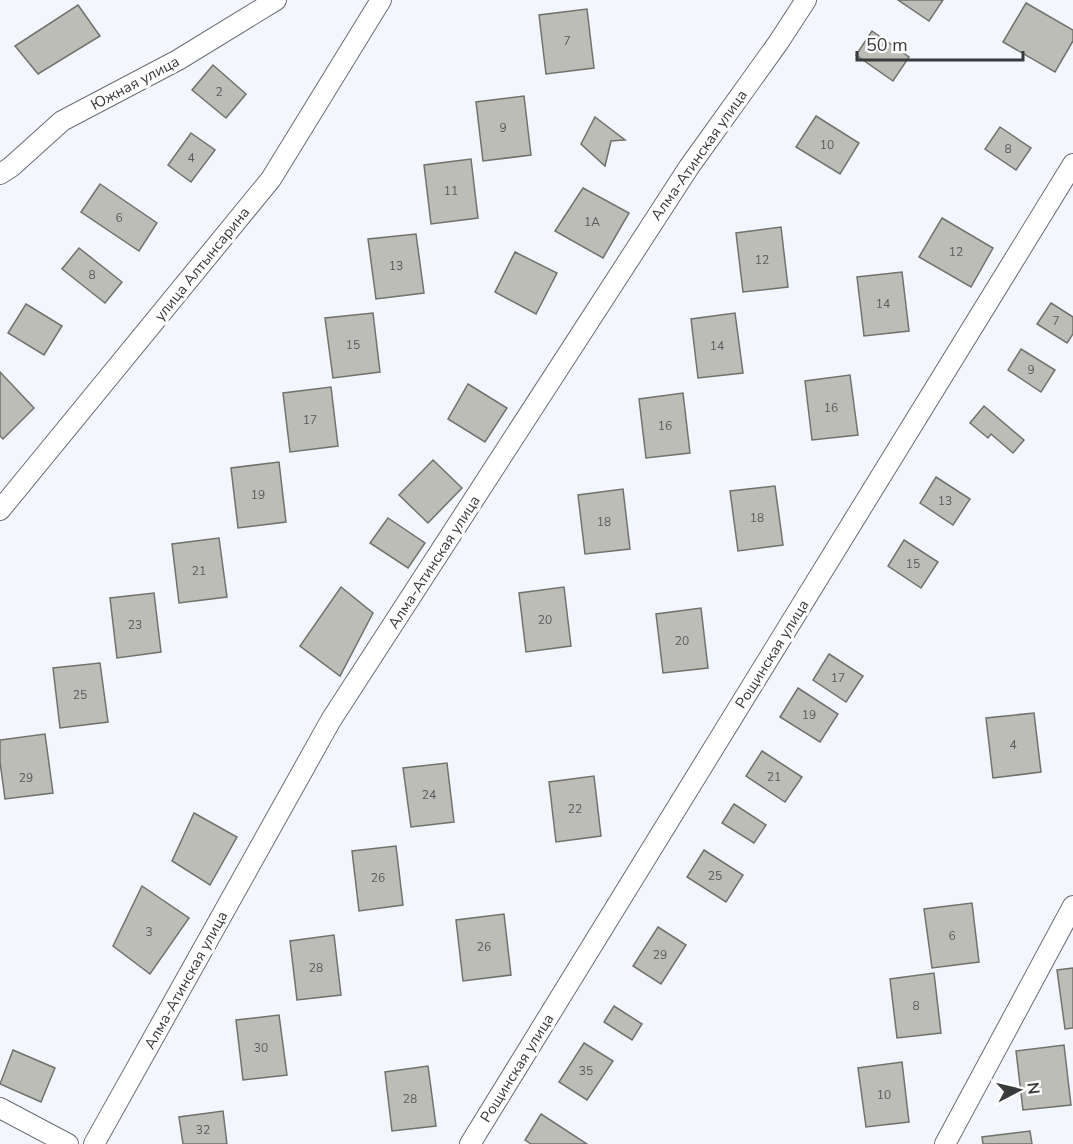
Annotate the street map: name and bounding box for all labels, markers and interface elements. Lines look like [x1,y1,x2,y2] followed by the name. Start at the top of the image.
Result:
[857,24,1024,62] scale bar
[563,33,571,49] house number: 7
[866,33,908,57] text: 50 m
[87,51,183,115] street label: Южная улица
[215,84,223,100] house number: 2
[646,86,752,224] street label: Алма-Атинская улица
[499,120,507,136] house number: 9
[820,137,834,153] house number: 10
[1004,141,1012,157] house number: 8
[187,150,195,166] house number: 4
[444,183,458,199] house number: 11
[150,203,254,325] street label: улица Алтынсарина
[115,210,123,226] house number: 6
[584,214,600,230] house number: 1А
[949,244,963,260] house number: 12
[755,252,769,268] house number: 12
[389,258,403,274] house number: 13
[88,267,96,283] house number: 8
[876,296,890,312] house number: 14
[1052,313,1060,329] house number: 7
[346,337,360,353] house number: 15
[710,338,724,354] house number: 14
[1027,362,1035,378] house number: 9
[824,400,838,416] house number: 16
[303,412,317,428] house number: 17
[658,418,672,434] house number: 16
[251,487,265,503] house number: 19
[383,491,485,633] street label: Алма-Атинская улица
[938,493,952,509] house number: 13
[750,510,764,526] house number: 18
[597,514,611,530] house number: 18
[906,556,920,572] house number: 15
[192,563,206,579] house number: 21
[731,596,813,712] street label: Рощинская улица
[538,612,552,628] house number: 20
[128,617,142,633] house number: 23
[675,633,689,649] house number: 20
[831,670,845,686] house number: 17
[73,687,87,703] house number: 25
[802,707,816,723] house number: 19
[1009,737,1017,753] house number: 4
[767,769,781,785] house number: 21
[19,770,33,786] house number: 29
[422,787,436,803] house number: 24
[568,801,582,817] house number: 22
[708,868,722,884] house number: 25
[371,870,385,886] house number: 26
[140,907,232,1053] street label: Алма-Атинская улица
[145,924,153,940] house number: 3
[948,928,956,944] house number: 6
[477,939,491,955] house number: 26
[653,947,667,963] house number: 29
[309,960,323,976] house number: 28
[912,998,920,1014] house number: 8
[476,1010,558,1126] street label: Рощинская улица
[254,1040,268,1056] house number: 30
[989,1060,1049,1120] north arrow
[579,1063,593,1079] house number: 35
[1021,1081,1045,1096] text: N
[877,1087,891,1103] house number: 10
[403,1091,417,1107] house number: 28
[196,1122,210,1138] house number: 32

